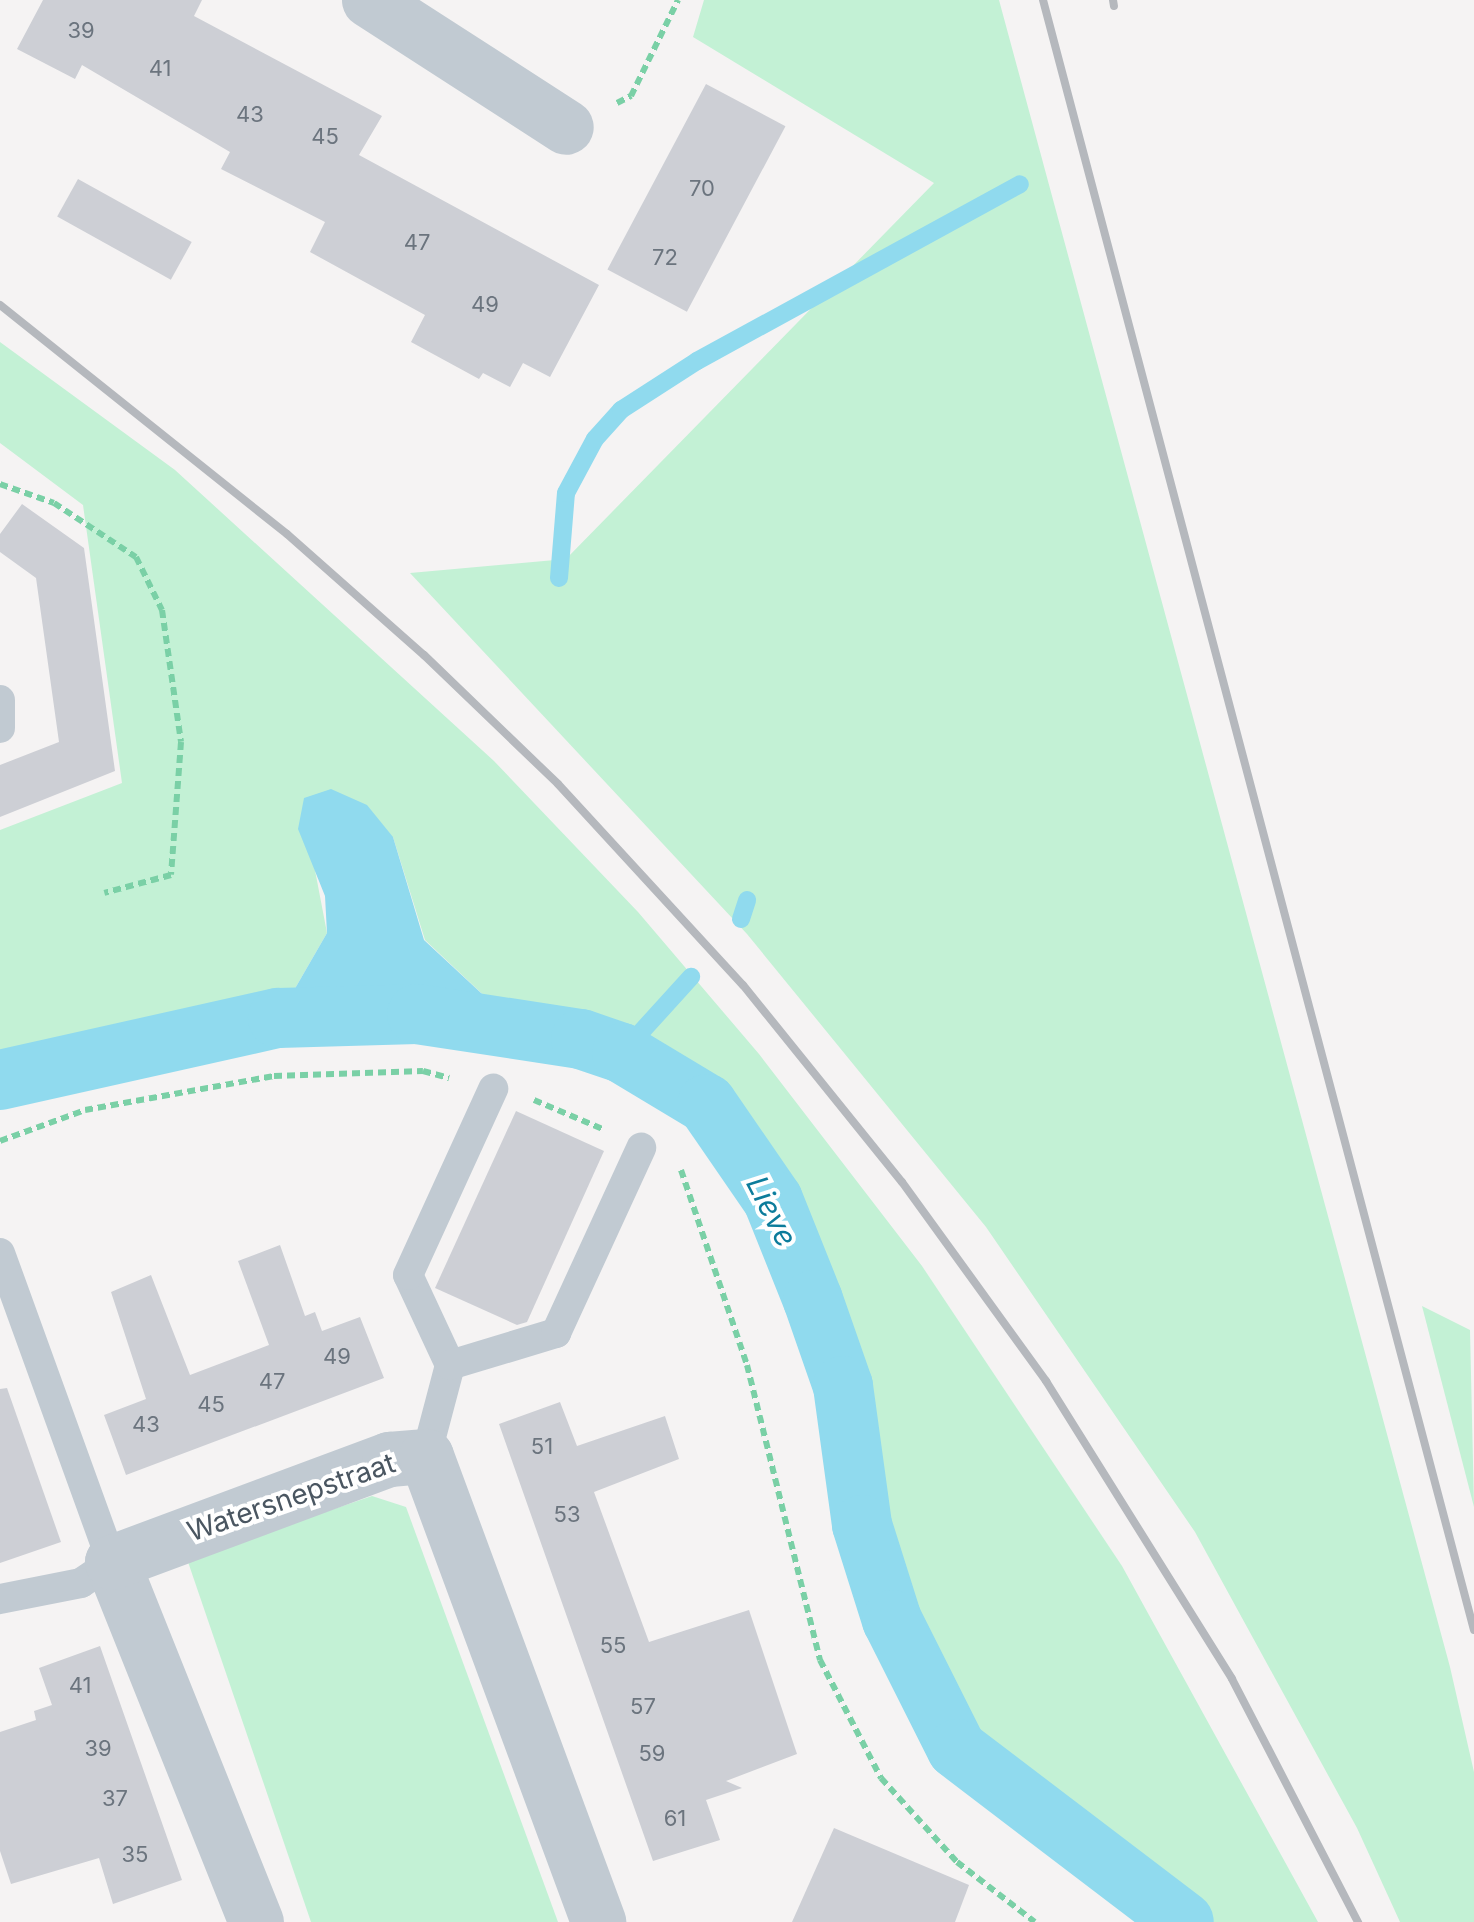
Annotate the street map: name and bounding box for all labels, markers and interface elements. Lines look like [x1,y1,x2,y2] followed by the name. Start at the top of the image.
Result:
[67,18,95,44] house number: 39
[149,56,171,82] house number: 41
[236,102,264,128] house number: 43
[311,124,339,150] house number: 45
[689,176,715,202] house number: 70
[404,230,430,256] house number: 47
[652,245,678,271] house number: 72
[471,292,499,318] house number: 49
[739,1170,805,1252] water label: Lieve
[323,1344,351,1370] house number: 49
[259,1369,285,1395] house number: 47
[197,1392,225,1418] house number: 45
[132,1412,160,1438] house number: 43
[531,1434,553,1460] house number: 51
[183,1446,399,1548] street label: Watersnepstraat
[554,1502,580,1528] house number: 53
[600,1633,626,1659] house number: 55
[69,1673,91,1699] house number: 41
[630,1694,656,1720] house number: 57
[84,1736,112,1762] house number: 39
[638,1741,666,1767] house number: 59
[102,1786,128,1812] house number: 37
[664,1806,686,1832] house number: 61
[122,1842,148,1868] house number: 35

